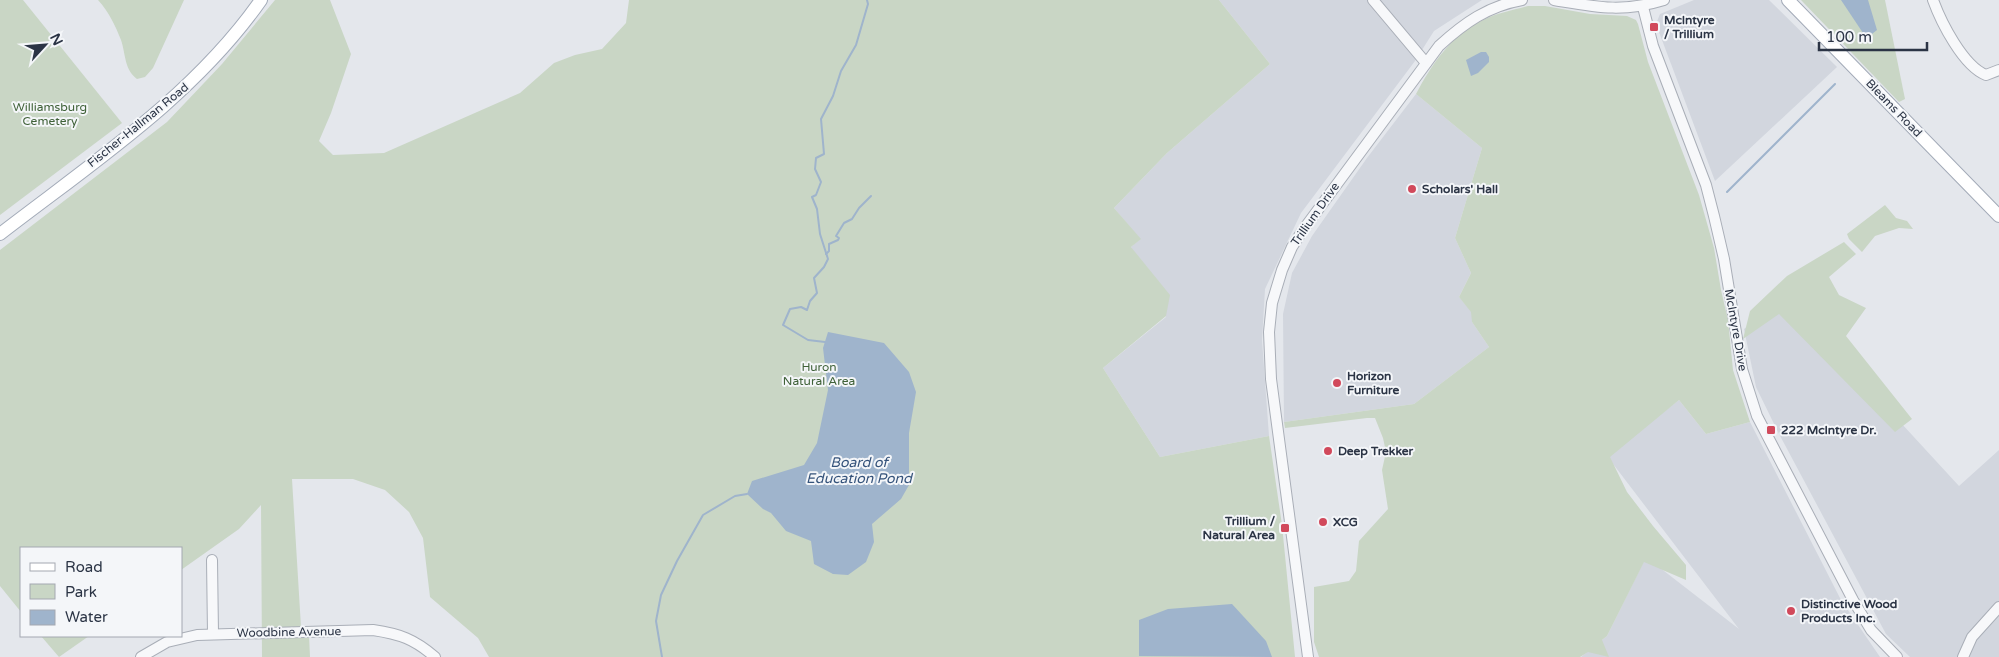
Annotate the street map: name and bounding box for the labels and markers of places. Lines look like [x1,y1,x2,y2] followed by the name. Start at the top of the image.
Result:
[1664,13,1715,41] place label: McIntyre / Trillium
[1648,21,1660,33] marker: McIntyre / Trillium
[1422,182,1498,196] place label: Scholars' Hall
[1406,183,1418,195] marker: Scholars' Hall
[1347,369,1399,397] place label: Horizon Furniture
[1331,377,1343,389] marker: Horizon Furniture
[1781,423,1877,438] place label: 222 McIntyre Dr.
[1765,424,1777,436] marker: 222 McIntyre Dr.
[1338,444,1414,459] place label: Deep Trekker
[1322,445,1334,457] marker: Deep Trekker
[1203,514,1275,542] place label: Trillium / Natural Area
[1333,515,1358,529] place label: XCG
[1317,516,1329,528] marker: XCG
[1279,522,1291,534] marker: Trillium / Natural Area
[1801,597,1897,625] place label: Distinctive Wood Products Inc.
[1785,605,1797,617] marker: Distinctive Wood Products Inc.

